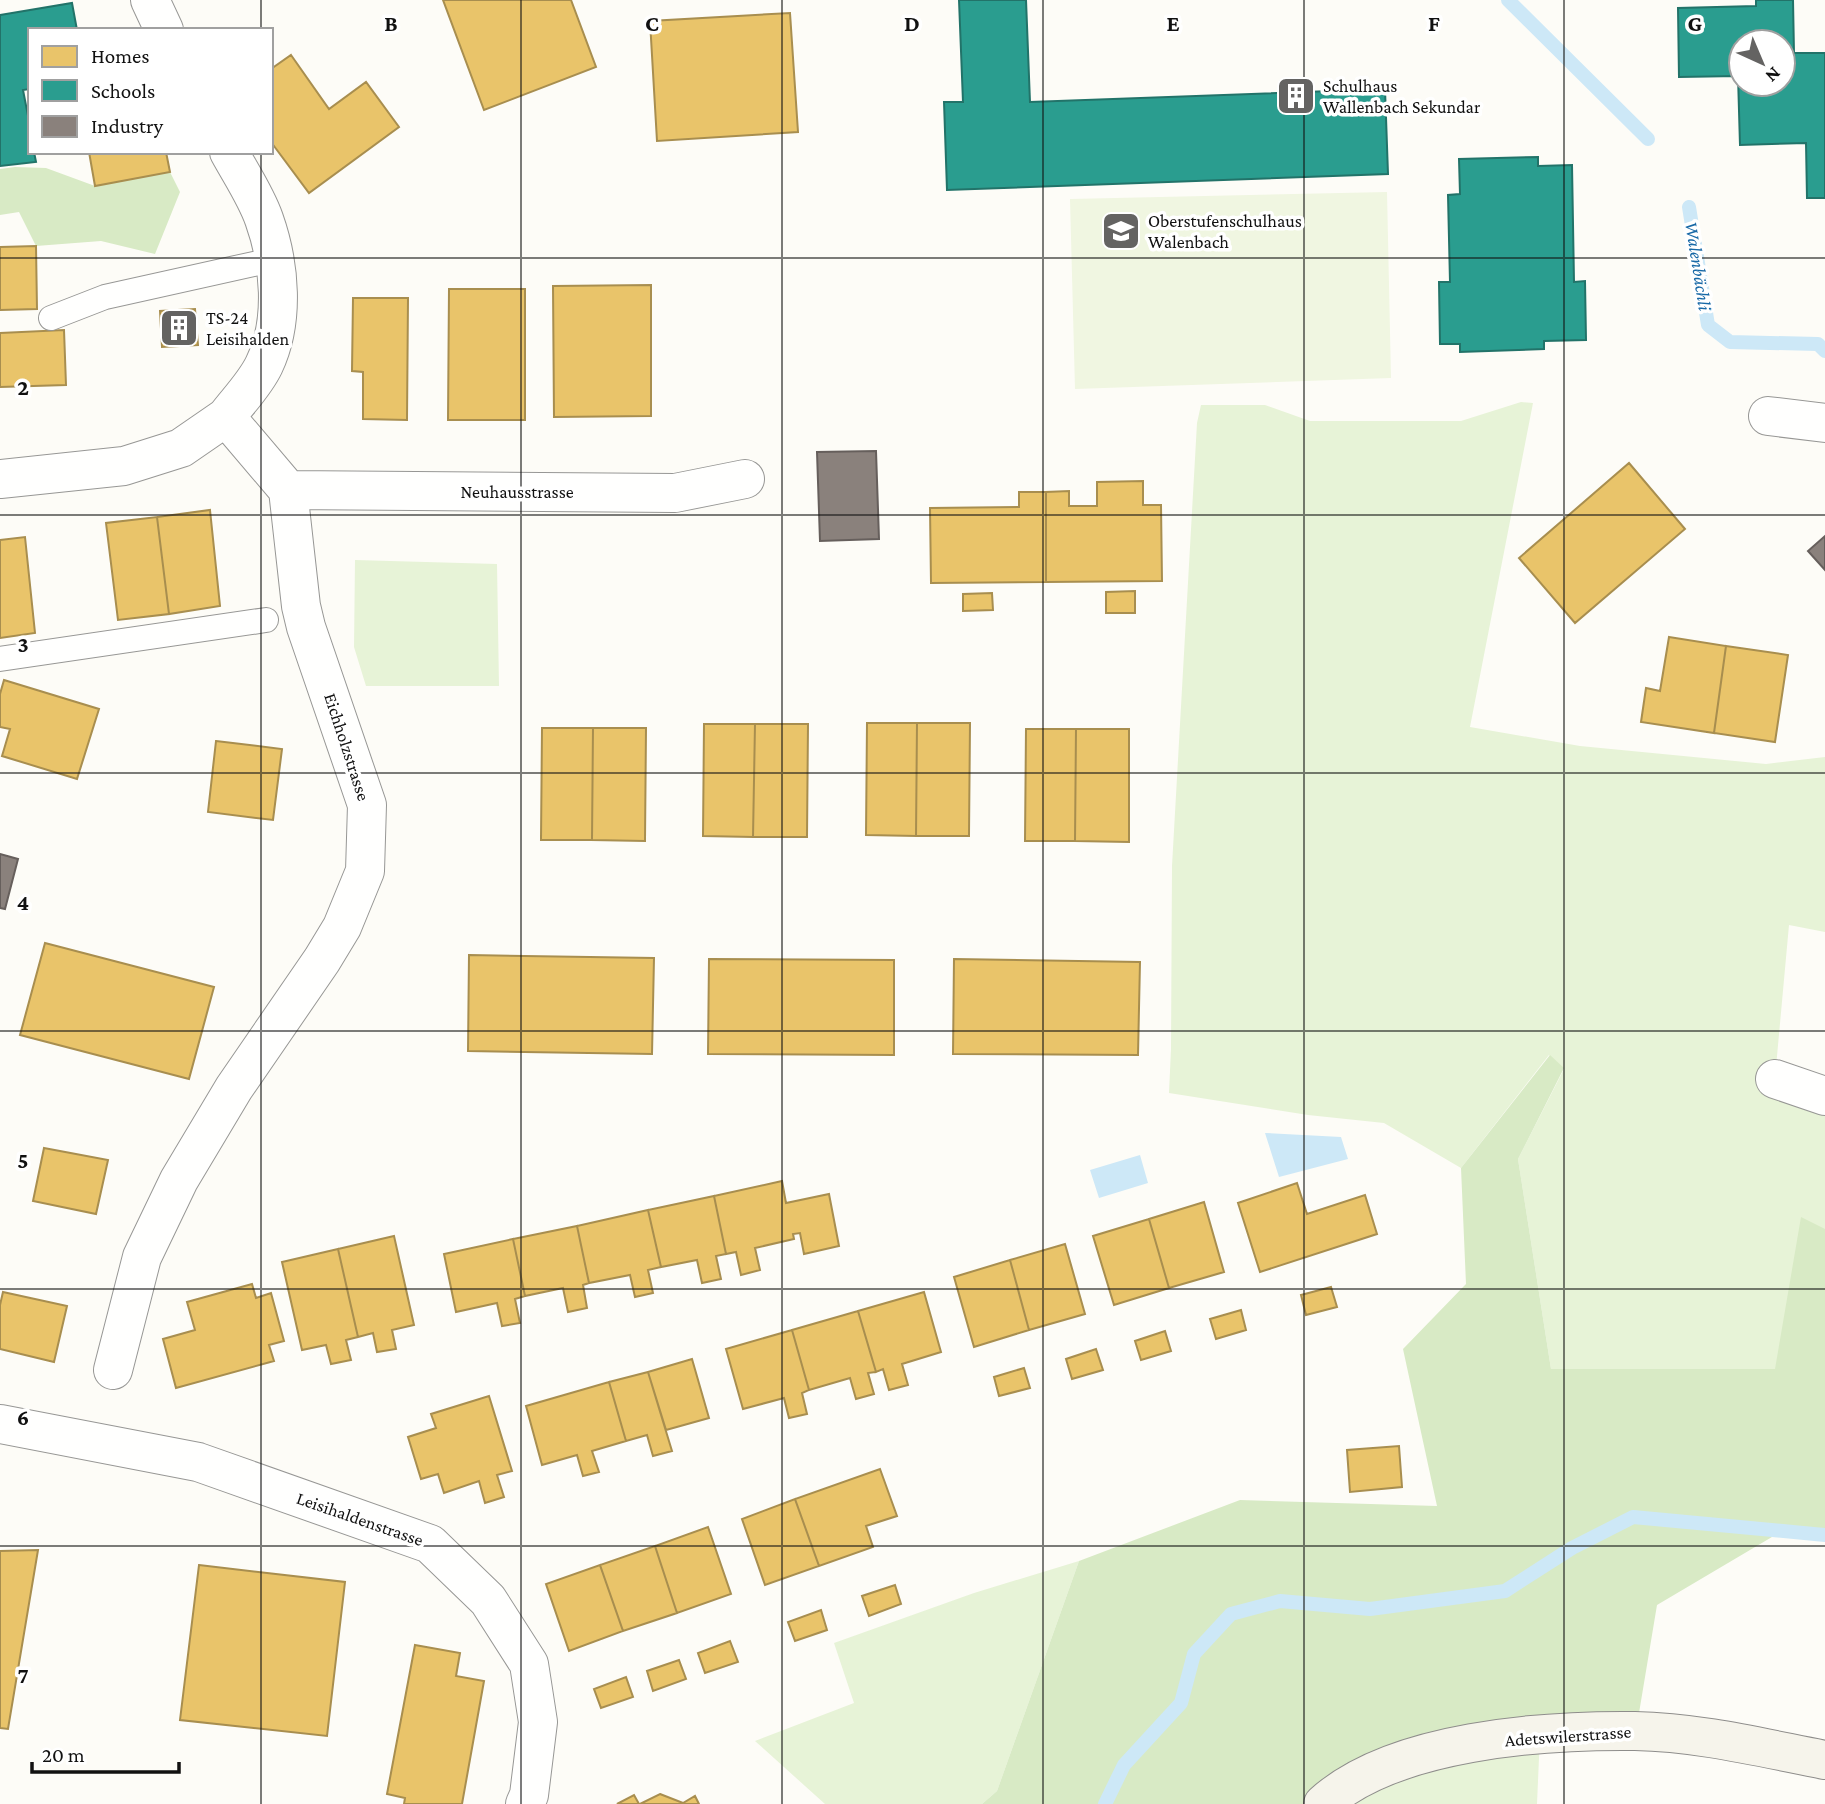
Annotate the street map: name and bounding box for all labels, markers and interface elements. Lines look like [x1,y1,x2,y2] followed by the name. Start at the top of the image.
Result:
[384,10,398,36] text: B
[645,10,659,36] text: C
[904,10,920,36] text: D
[1166,10,1180,36] text: E
[1428,10,1440,36] text: F
[1688,10,1703,36] text: G
[28,28,273,154] legend
[1727,28,1797,98] north arrow
[91,44,150,68] text: Homes
[1761,63,1785,87] text: N
[1275,75,1317,117] building icon: Schulhaus Wallenbach Sekundar
[1323,76,1481,117] place label: Schulhaus Wallenbach Sekundar
[91,79,155,103] text: Schools
[91,114,164,138] text: Industry
[1100,210,1142,252] school or university icon: Oberstufenschulhaus Walenbach
[1148,211,1302,252] place label: Oberstufenschulhaus Walenbach
[1681,220,1716,313] water label: Walenbächli
[158,307,200,349] building icon: TS-24 Leisihalden
[206,308,289,349] place label: TS-24 Leisihalden
[17,374,29,400] text: 2
[460,482,574,502] street label: Neuhausstrasse
[17,631,29,657] text: 3
[320,691,374,803] street label: Eichholzstrasse
[17,889,29,915] text: 4
[17,1147,29,1173] text: 5
[17,1404,29,1430] text: 6
[294,1488,426,1550] street label: Leisihaldenstrasse
[17,1662,29,1688] text: 7
[1504,1722,1632,1750] street label: Adetswilerstrasse
[32,1730,178,1774] scale bar
[42,1743,85,1767] text: 20 m

